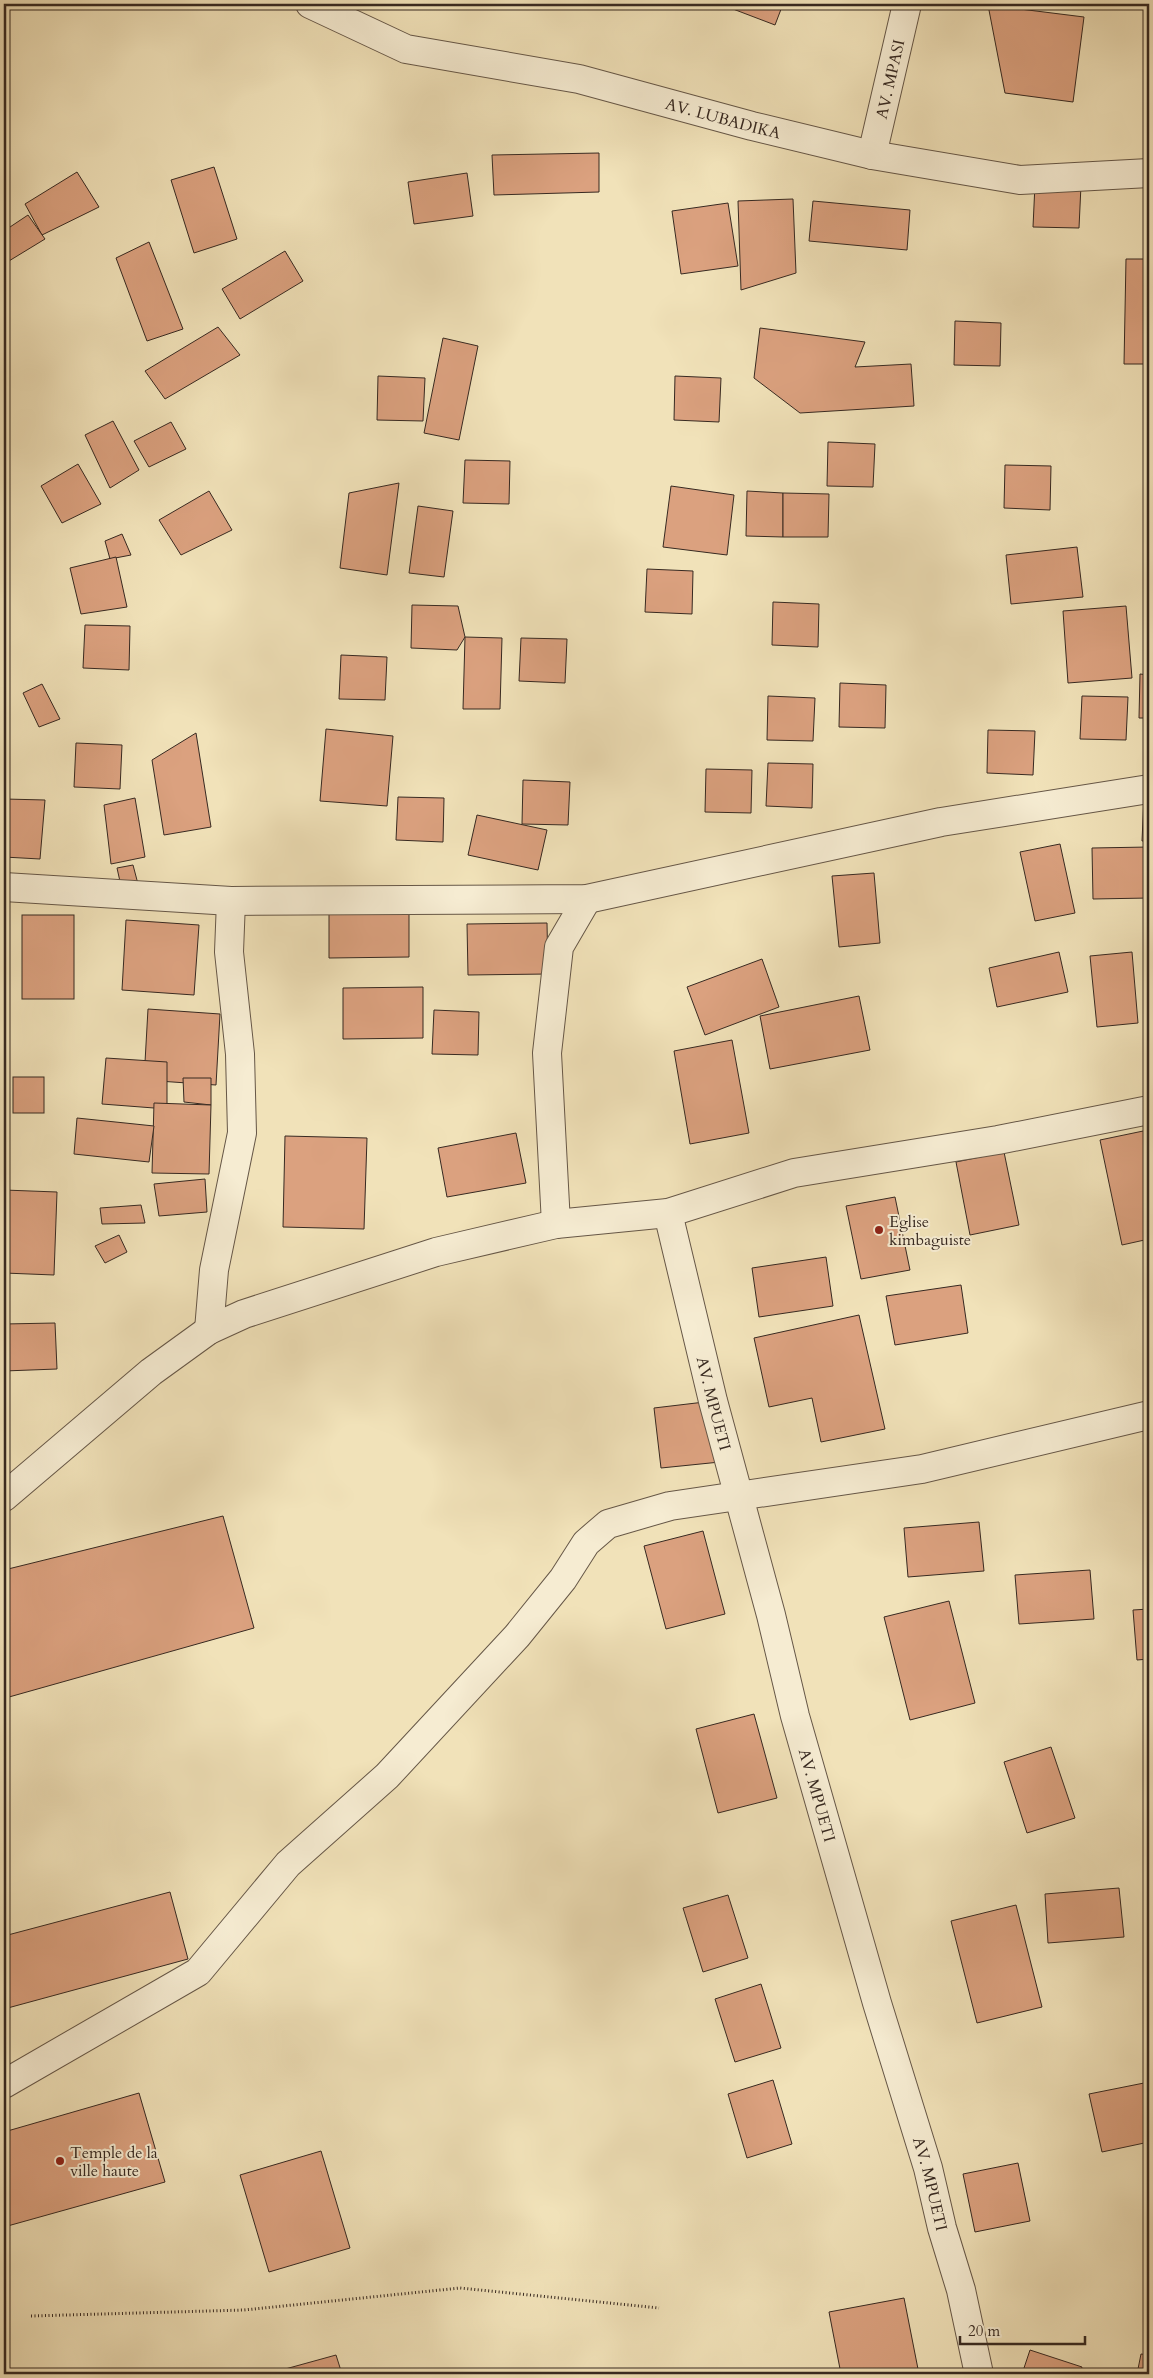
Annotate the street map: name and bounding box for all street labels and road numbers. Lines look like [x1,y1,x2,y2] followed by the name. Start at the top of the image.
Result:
[871,37,910,121] street label: AV. MPASI
[663,93,783,145] street label: AV. LUBADIKA
[691,1355,736,1453] street label: AV. MPUETI
[793,1746,840,1845] street label: AV. MPUETI
[907,2134,952,2233] street label: AV. MPUETI

